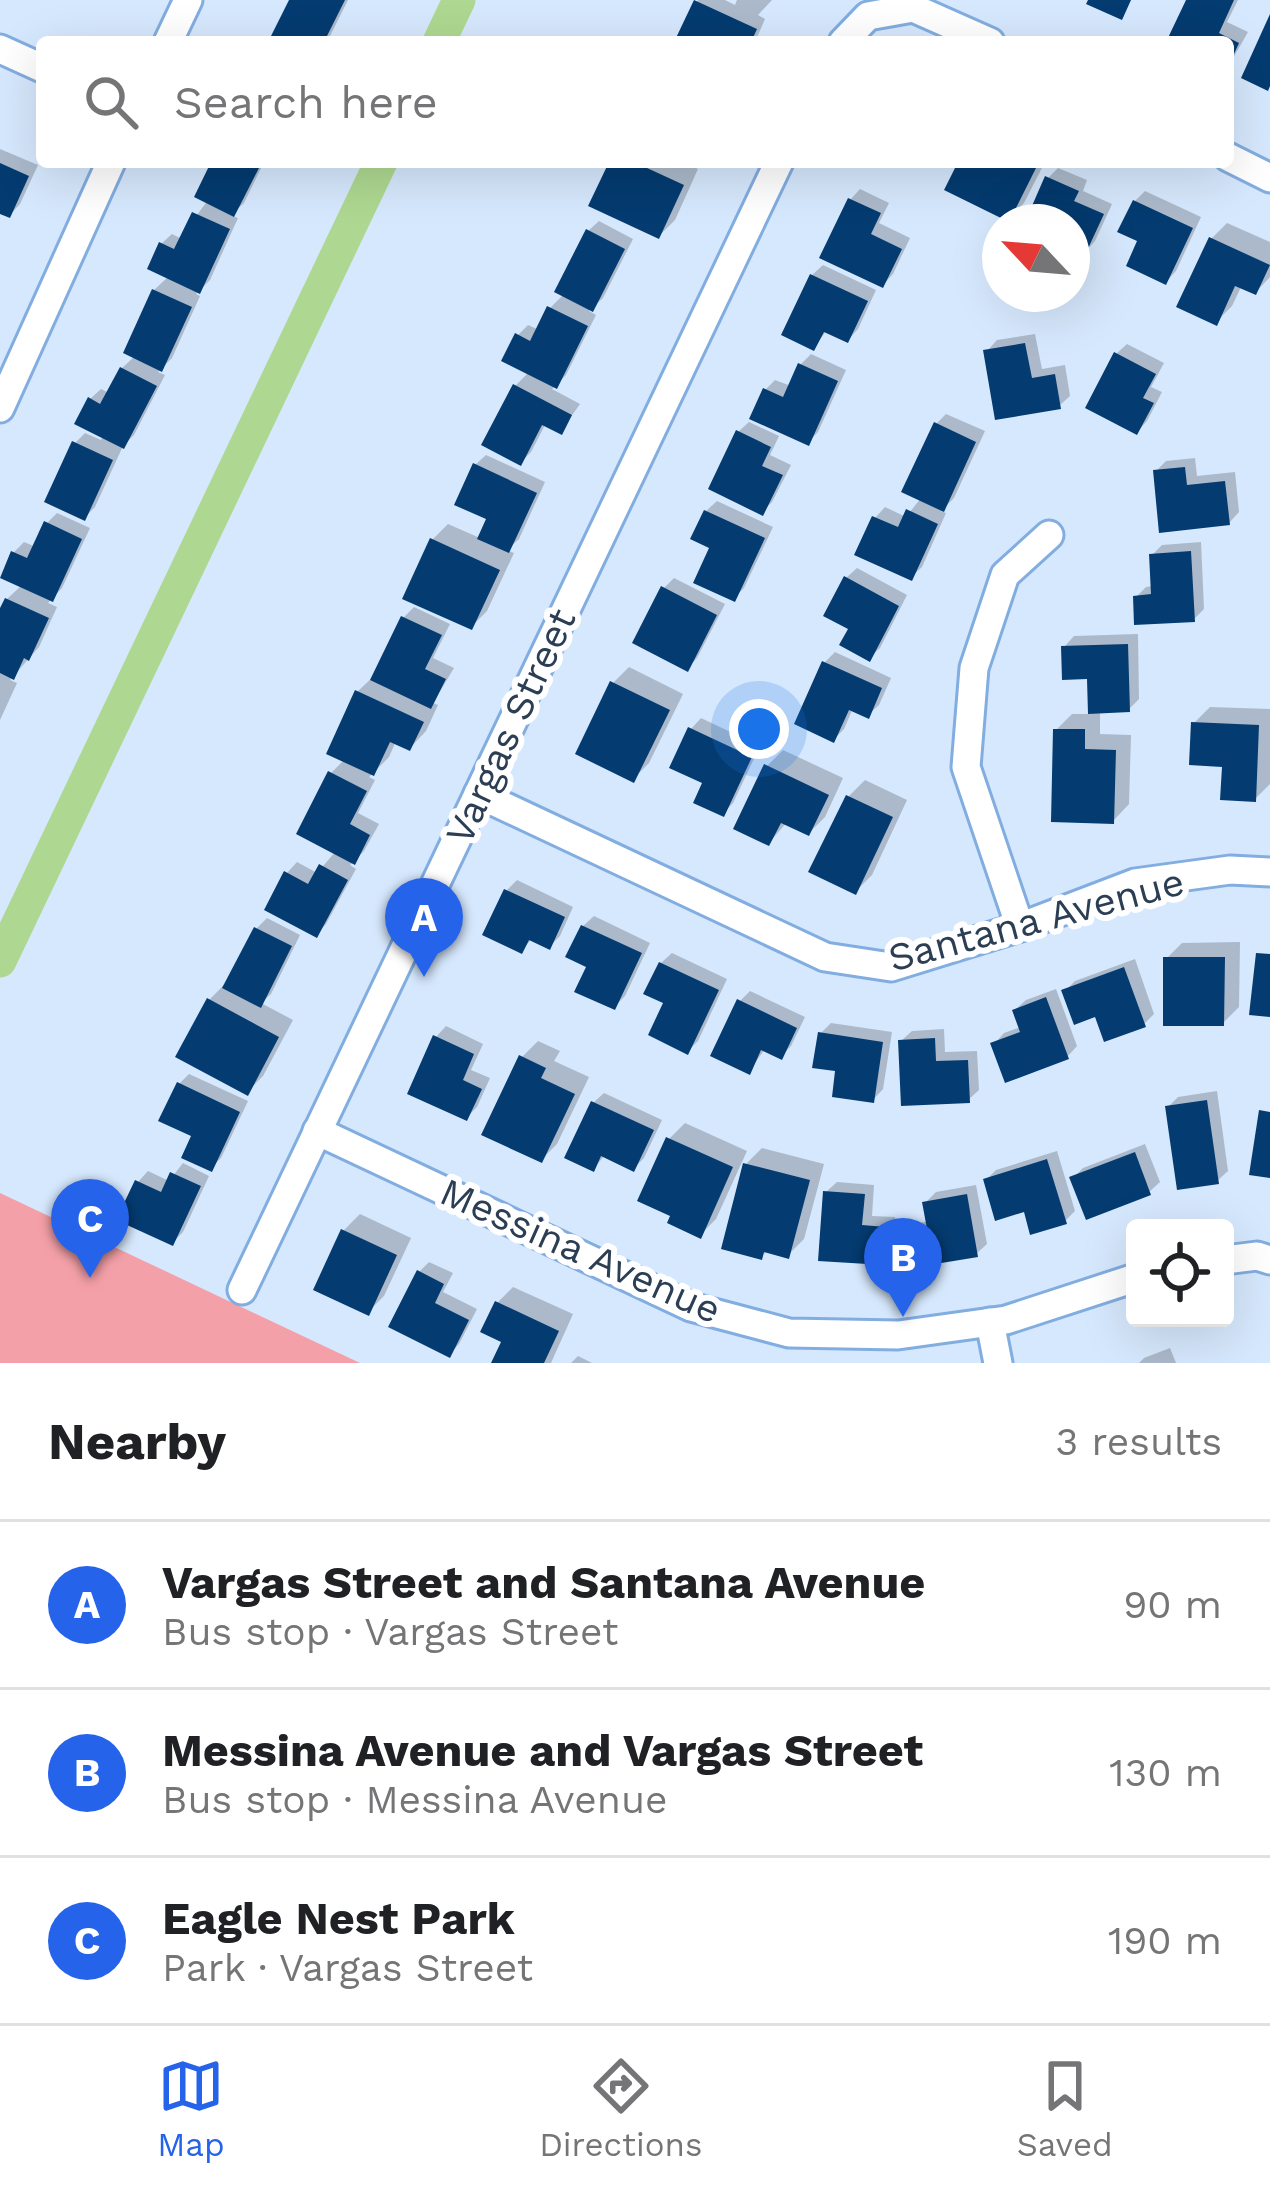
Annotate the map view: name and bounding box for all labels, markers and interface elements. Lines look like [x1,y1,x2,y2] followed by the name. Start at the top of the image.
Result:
[36,36,1234,168] search box
[78,69,144,135] icon: search
[174,76,438,129] text: Search here
[982,204,1090,312] north arrow
[436,602,585,851] street label: Vargas Street
[729,699,789,759] your location
[884,858,1189,981] street label: Santana Avenue
[385,878,463,977] pin: A
[434,1168,728,1332] street label: Messina Avenue
[51,1179,129,1278] pin: C
[864,1218,942,1317] pin: B
[1126,1219,1234,1327] map controls
[1126,1219,1234,1327] button: locate
[48,1412,226,1471] text: Nearby
[1056,1419,1222,1464] text: 3 results
[162,1556,925,1609] text: Vargas Street and Santana Avenue
[74,1582,100,1627] text: A
[1123,1582,1222,1627] text: 90 m
[162,1609,618,1654] text: Bus stop · Vargas Street
[162,1724,923,1777] text: Messina Avenue and Vargas Street
[74,1750,100,1795] text: B
[1109,1750,1222,1795] text: 130 m
[162,1777,668,1822] text: Bus stop · Messina Avenue
[162,1892,515,1945] text: Eagle Nest Park
[74,1918,100,1963] text: C
[1108,1918,1222,1963] text: 190 m
[162,1945,533,1990] text: Park · Vargas Street
[157,2053,225,2164] tab: Map
[539,2053,702,2164] tab: Directions
[1017,2053,1113,2164] tab: Saved

